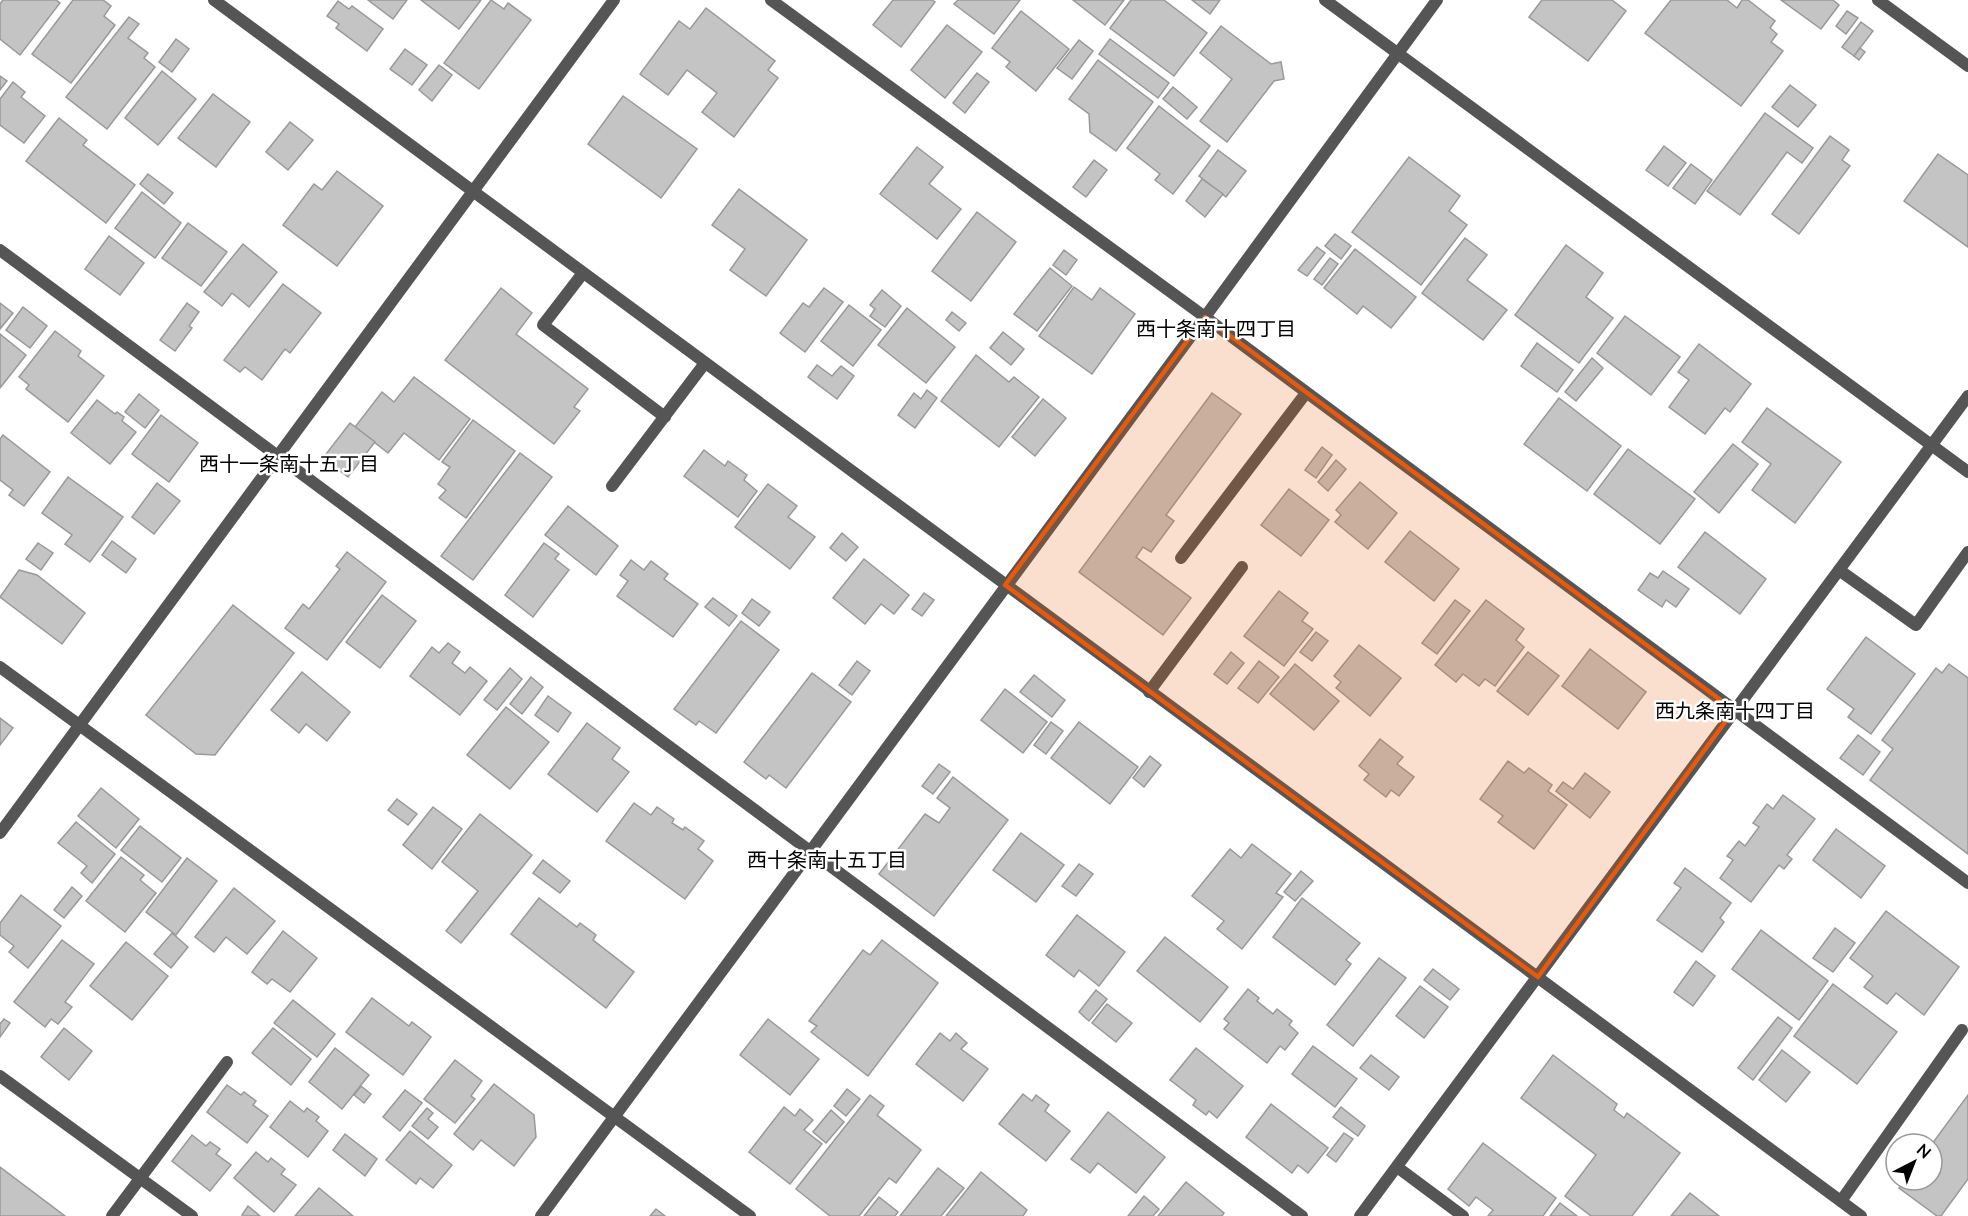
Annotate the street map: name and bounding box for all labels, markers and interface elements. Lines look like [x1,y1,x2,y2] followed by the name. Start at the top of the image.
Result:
[1136,316,1296,340] district label: 西十条南十四丁目
[199,451,379,475] district label: 西十一条南十五丁目
[1655,698,1815,722] district label: 西九条南十四丁目
[747,847,907,871] district label: 西十条南十五丁目
[1884,1132,1944,1192] north arrow
[1913,1139,1935,1162] text: N

